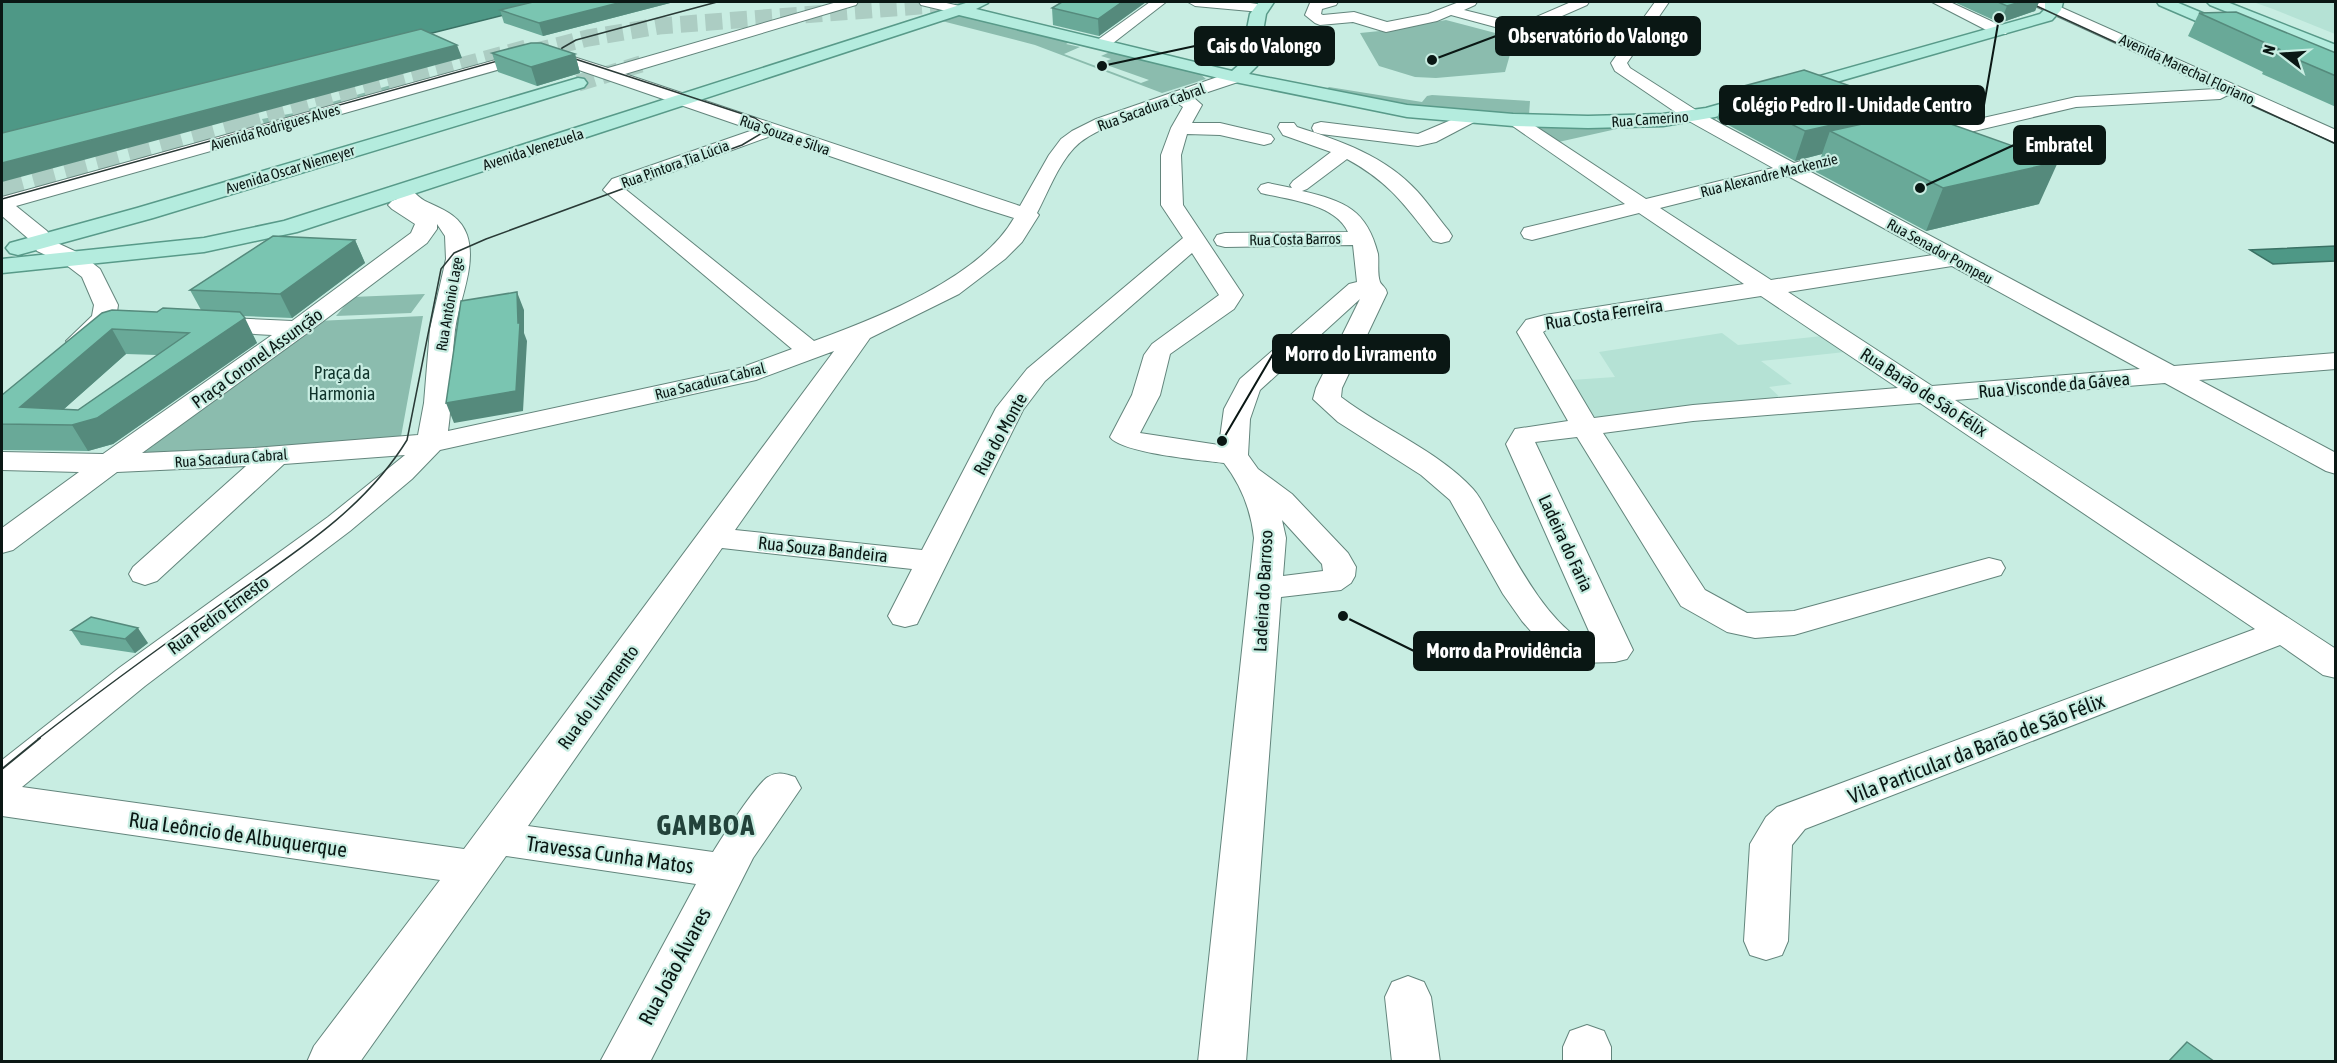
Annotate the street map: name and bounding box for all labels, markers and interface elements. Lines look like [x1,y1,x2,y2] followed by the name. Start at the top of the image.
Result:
[1496,17,1700,55] callout: Observatório do Valongo
[1508,24,1688,47] text: Observatório do Valongo
[2253,24,2313,84] north arrow
[1195,27,1334,65] callout: Cais do Valongo
[2117,30,2257,108] street label: Avenida Marechal Floriano
[1207,34,1321,57] text: Cais do Valongo
[2259,42,2279,57] text: N
[1095,80,1207,134] street label: Rua Sacadura Cabral
[1720,86,1984,124] callout: Colégio Pedro II - Unidade Centro
[1732,93,1972,116] text: Colégio Pedro II - Unidade Centro
[208,100,342,154] street label: Avenida Rodrigues Alves
[1611,108,1689,130] street label: Rua Camerino
[738,112,832,158] street label: Rua Souza e Silva
[480,125,586,173] street label: Avenida Venezuela
[2014,126,2105,164] callout: Embratel
[2025,133,2093,156] text: Embratel
[619,137,731,191] street label: Rua Pintora Tia Lúcia
[223,141,357,197] street label: Avenida Oscar Niemeyer
[1699,150,1840,200] street label: Rua Alexandre Mackenzie
[1884,215,1996,287] street label: Rua Senador Pompeu
[1249,230,1341,248] street label: Rua Costa Barros
[432,255,466,352] street label: Rua Antônio Lage
[1544,294,1664,334] street label: Rua Costa Ferreira
[188,303,326,413] street label: Praça Coronel Assunção
[1273,335,1449,373] callout: Morro do Livramento
[1285,342,1437,365] text: Morro do Livramento
[1857,343,1991,441] street label: Rua Barão de São Félix
[653,359,767,403] street label: Rua Sacadura Cabral
[309,362,375,404] park label: Praça da Harmonia
[1977,368,2131,402] street label: Rua Visconde da Gávea
[969,389,1031,479] street label: Rua do Monte
[174,446,288,470] street label: Rua Sacadura Cabral
[1534,491,1598,595] street label: Ladeira do Faria
[1249,529,1277,653] street label: Ladeira do Barroso
[757,532,889,566] street label: Rua Souza Bandeira
[163,571,273,659] street label: Rua Pedro Ernesto
[1414,632,1594,670] callout: Morro da Providência
[1426,639,1582,662] text: Morro da Providência
[553,641,643,753] street label: Rua do Livramento
[1844,688,2108,808] street label: Vila Particular da Barão de São Félix
[127,807,349,861] street label: Rua Leôncio de Albuquerque
[656,809,756,841] district label: GAMBOA
[525,830,695,878] street label: Travessa Cunha Matos
[633,903,715,1029] street label: Rua João Álvares

